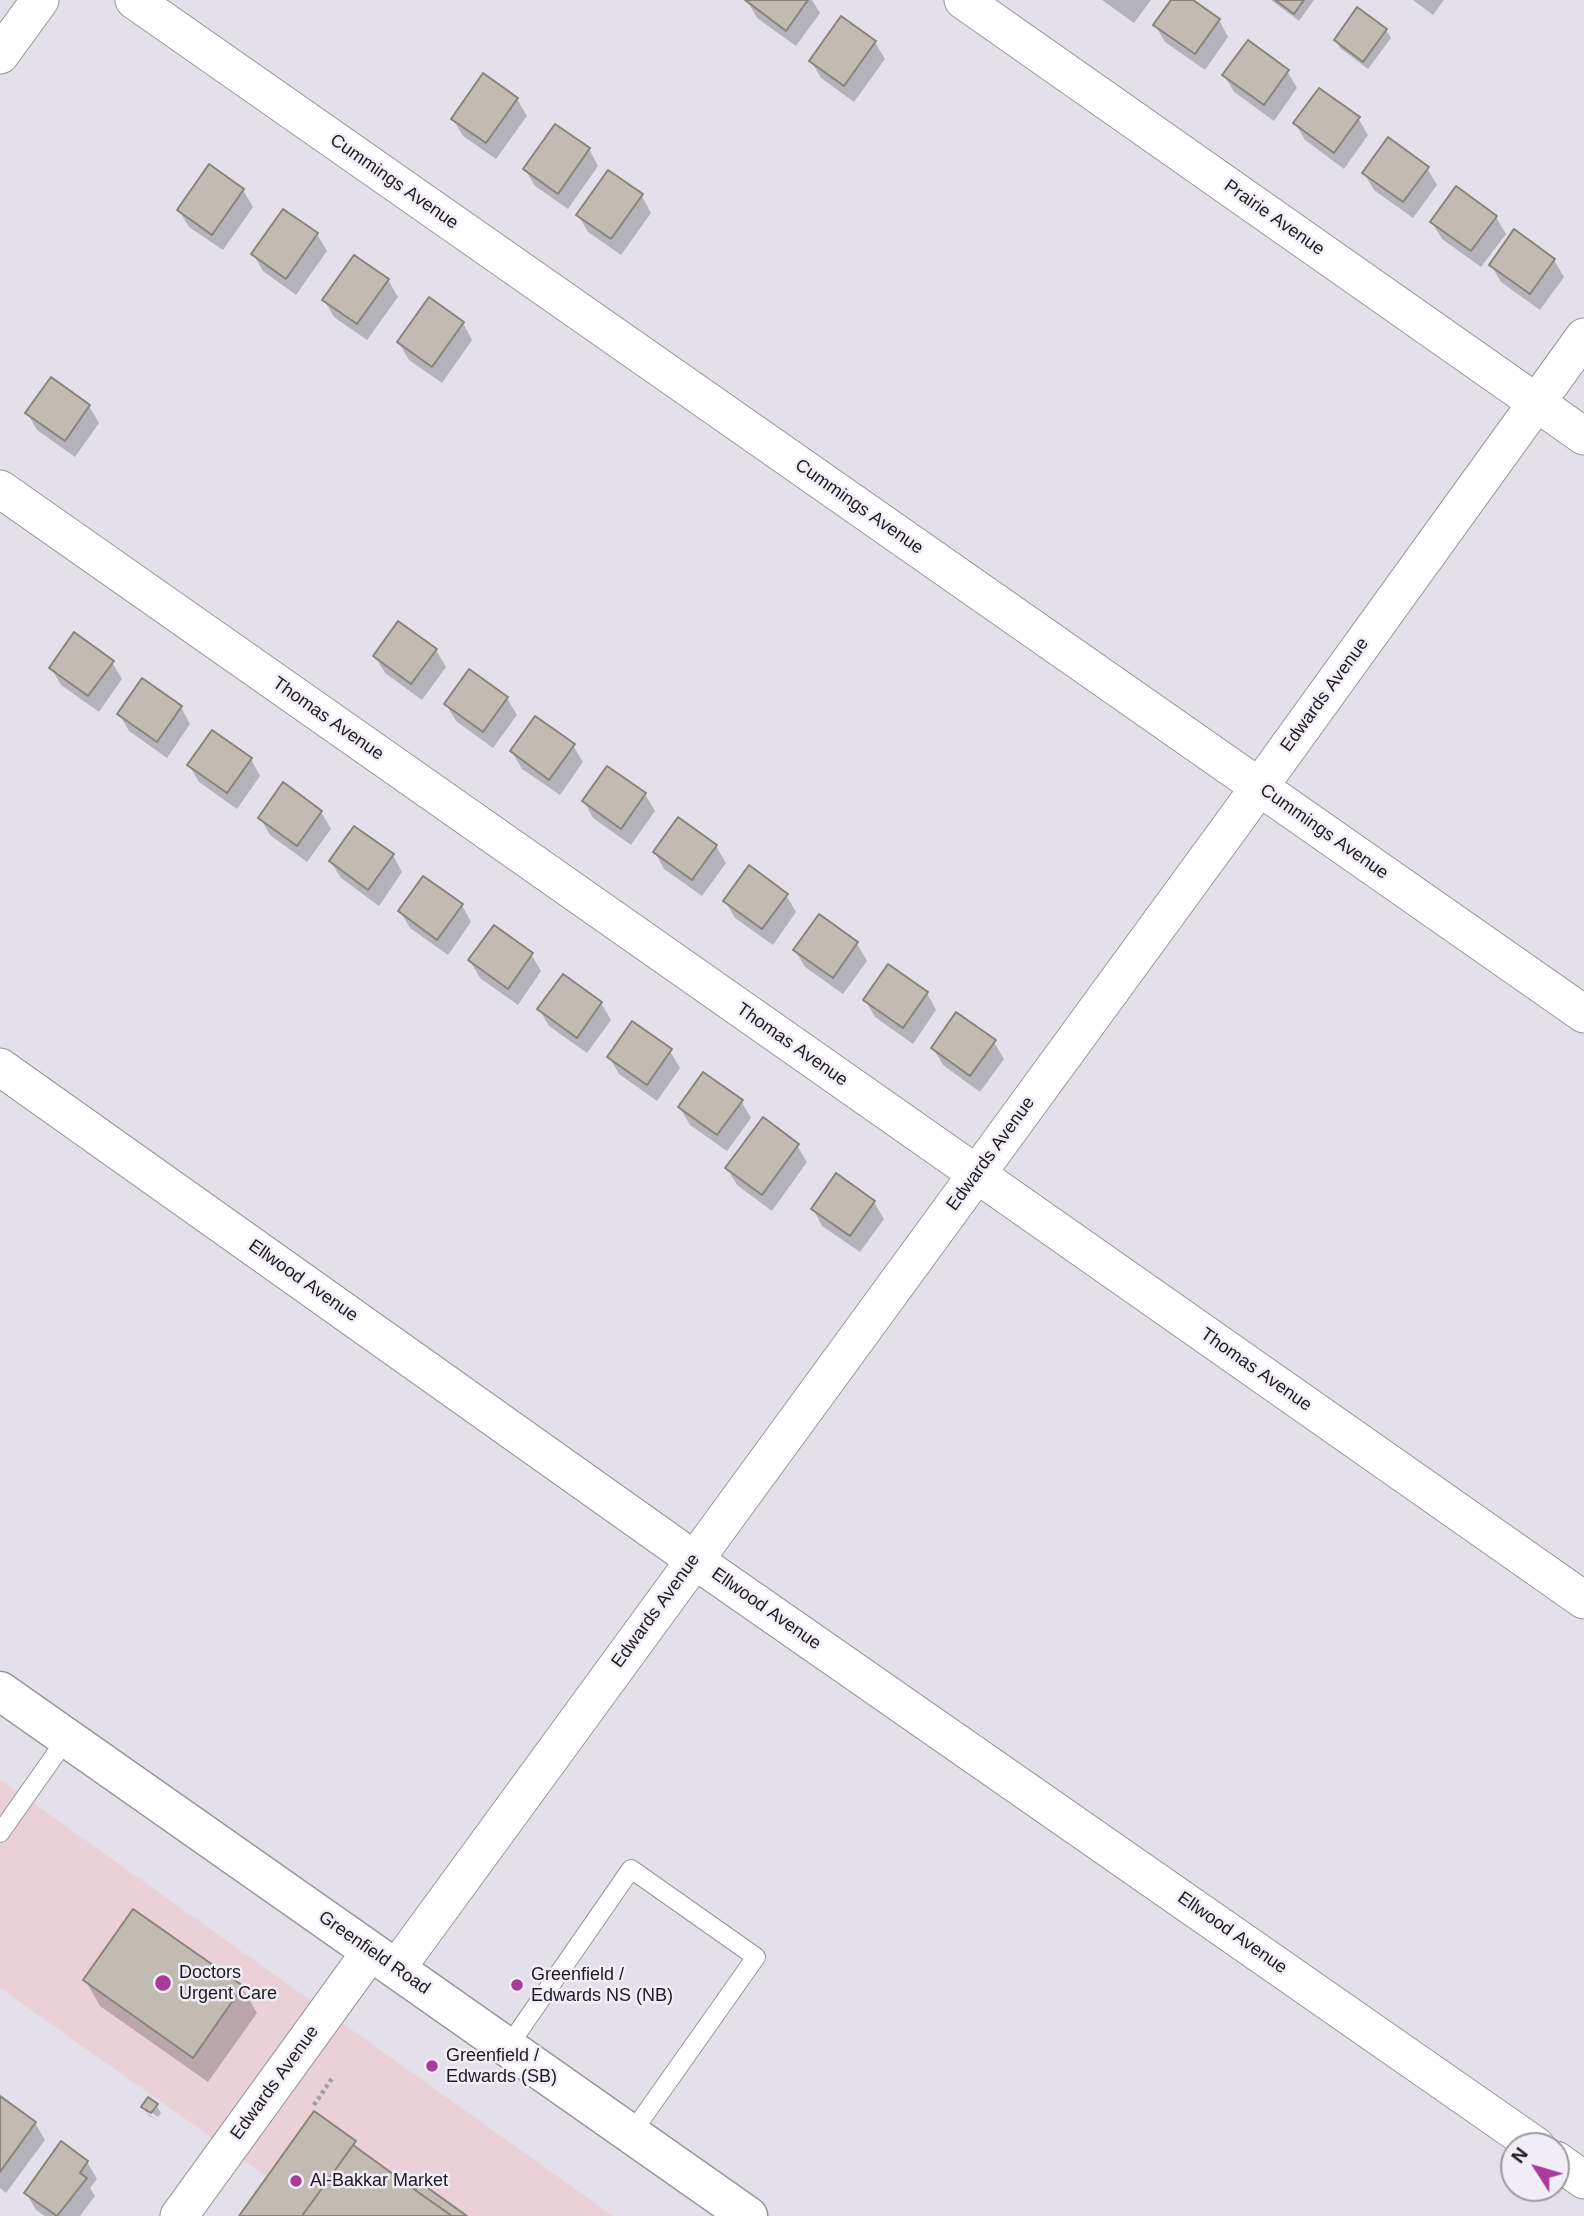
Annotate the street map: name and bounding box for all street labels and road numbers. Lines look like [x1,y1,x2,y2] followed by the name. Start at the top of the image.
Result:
[326,130,462,234] street label: Cummings Avenue
[1220,175,1328,261] street label: Prairie Avenue
[791,455,927,559] street label: Cummings Avenue
[1276,634,1374,756] street label: Edwards Avenue
[268,673,388,765] street label: Thomas Avenue
[1256,780,1392,884] street label: Cummings Avenue
[732,999,852,1091] street label: Thomas Avenue
[942,1093,1040,1215] street label: Edwards Avenue
[244,1235,362,1327] street label: Ellwood Avenue
[1196,1324,1316,1416] street label: Thomas Avenue
[607,1550,705,1672] street label: Edwards Avenue
[707,1563,825,1655] street label: Ellwood Avenue
[1173,1887,1291,1979] street label: Ellwood Avenue
[314,1907,434,1999] street label: Greenfield Road
[226,2022,324,2144] street label: Edwards Avenue

